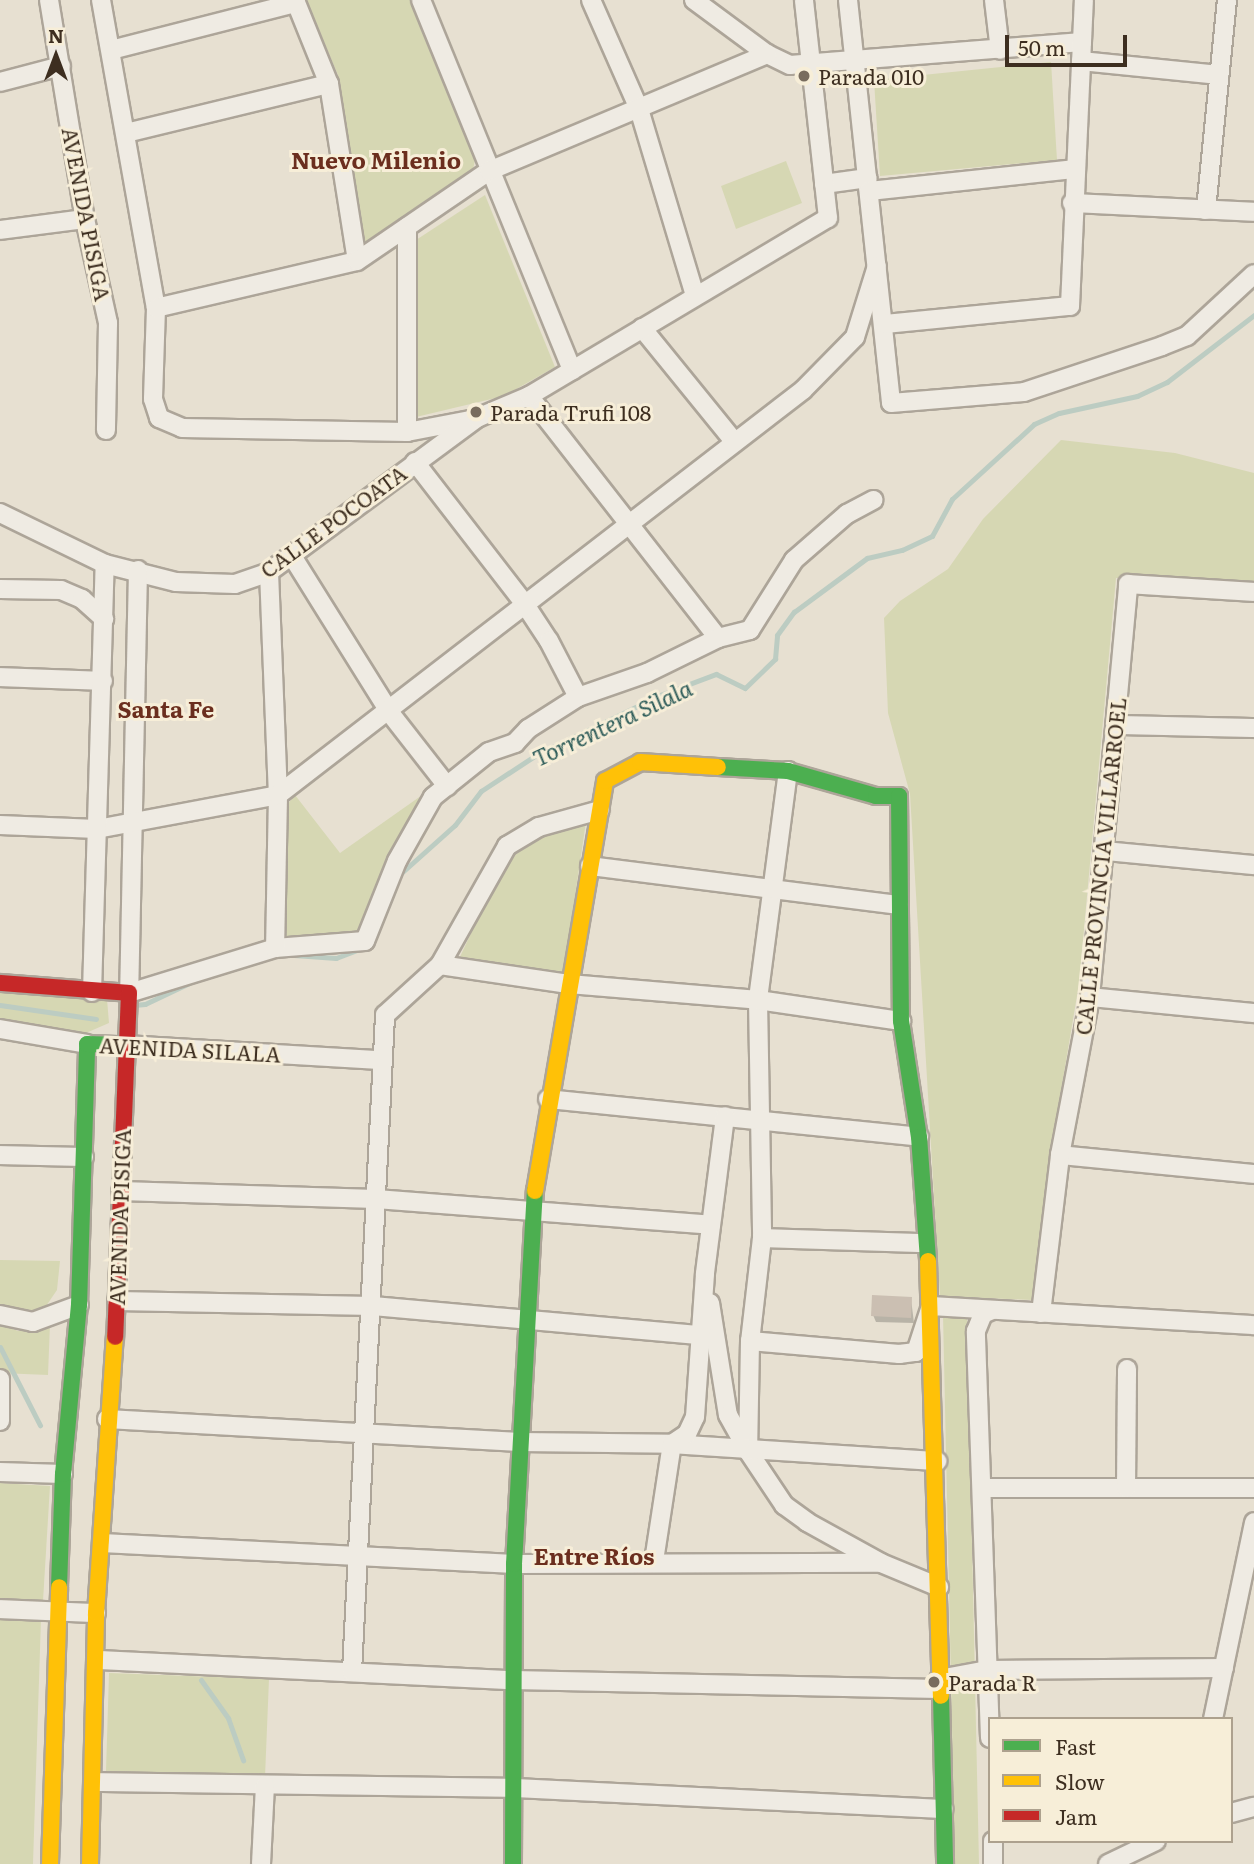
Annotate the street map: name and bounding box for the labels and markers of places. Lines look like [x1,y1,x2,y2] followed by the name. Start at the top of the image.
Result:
[818,63,924,89] place label: Parada 010
[796,68,812,84] marker: Parada 010
[490,399,651,425] place label: Parada Trufi 108
[468,404,484,420] marker: Parada Trufi 108
[948,1669,1036,1695] place label: Parada R
[926,1674,942,1690] marker: Parada R

